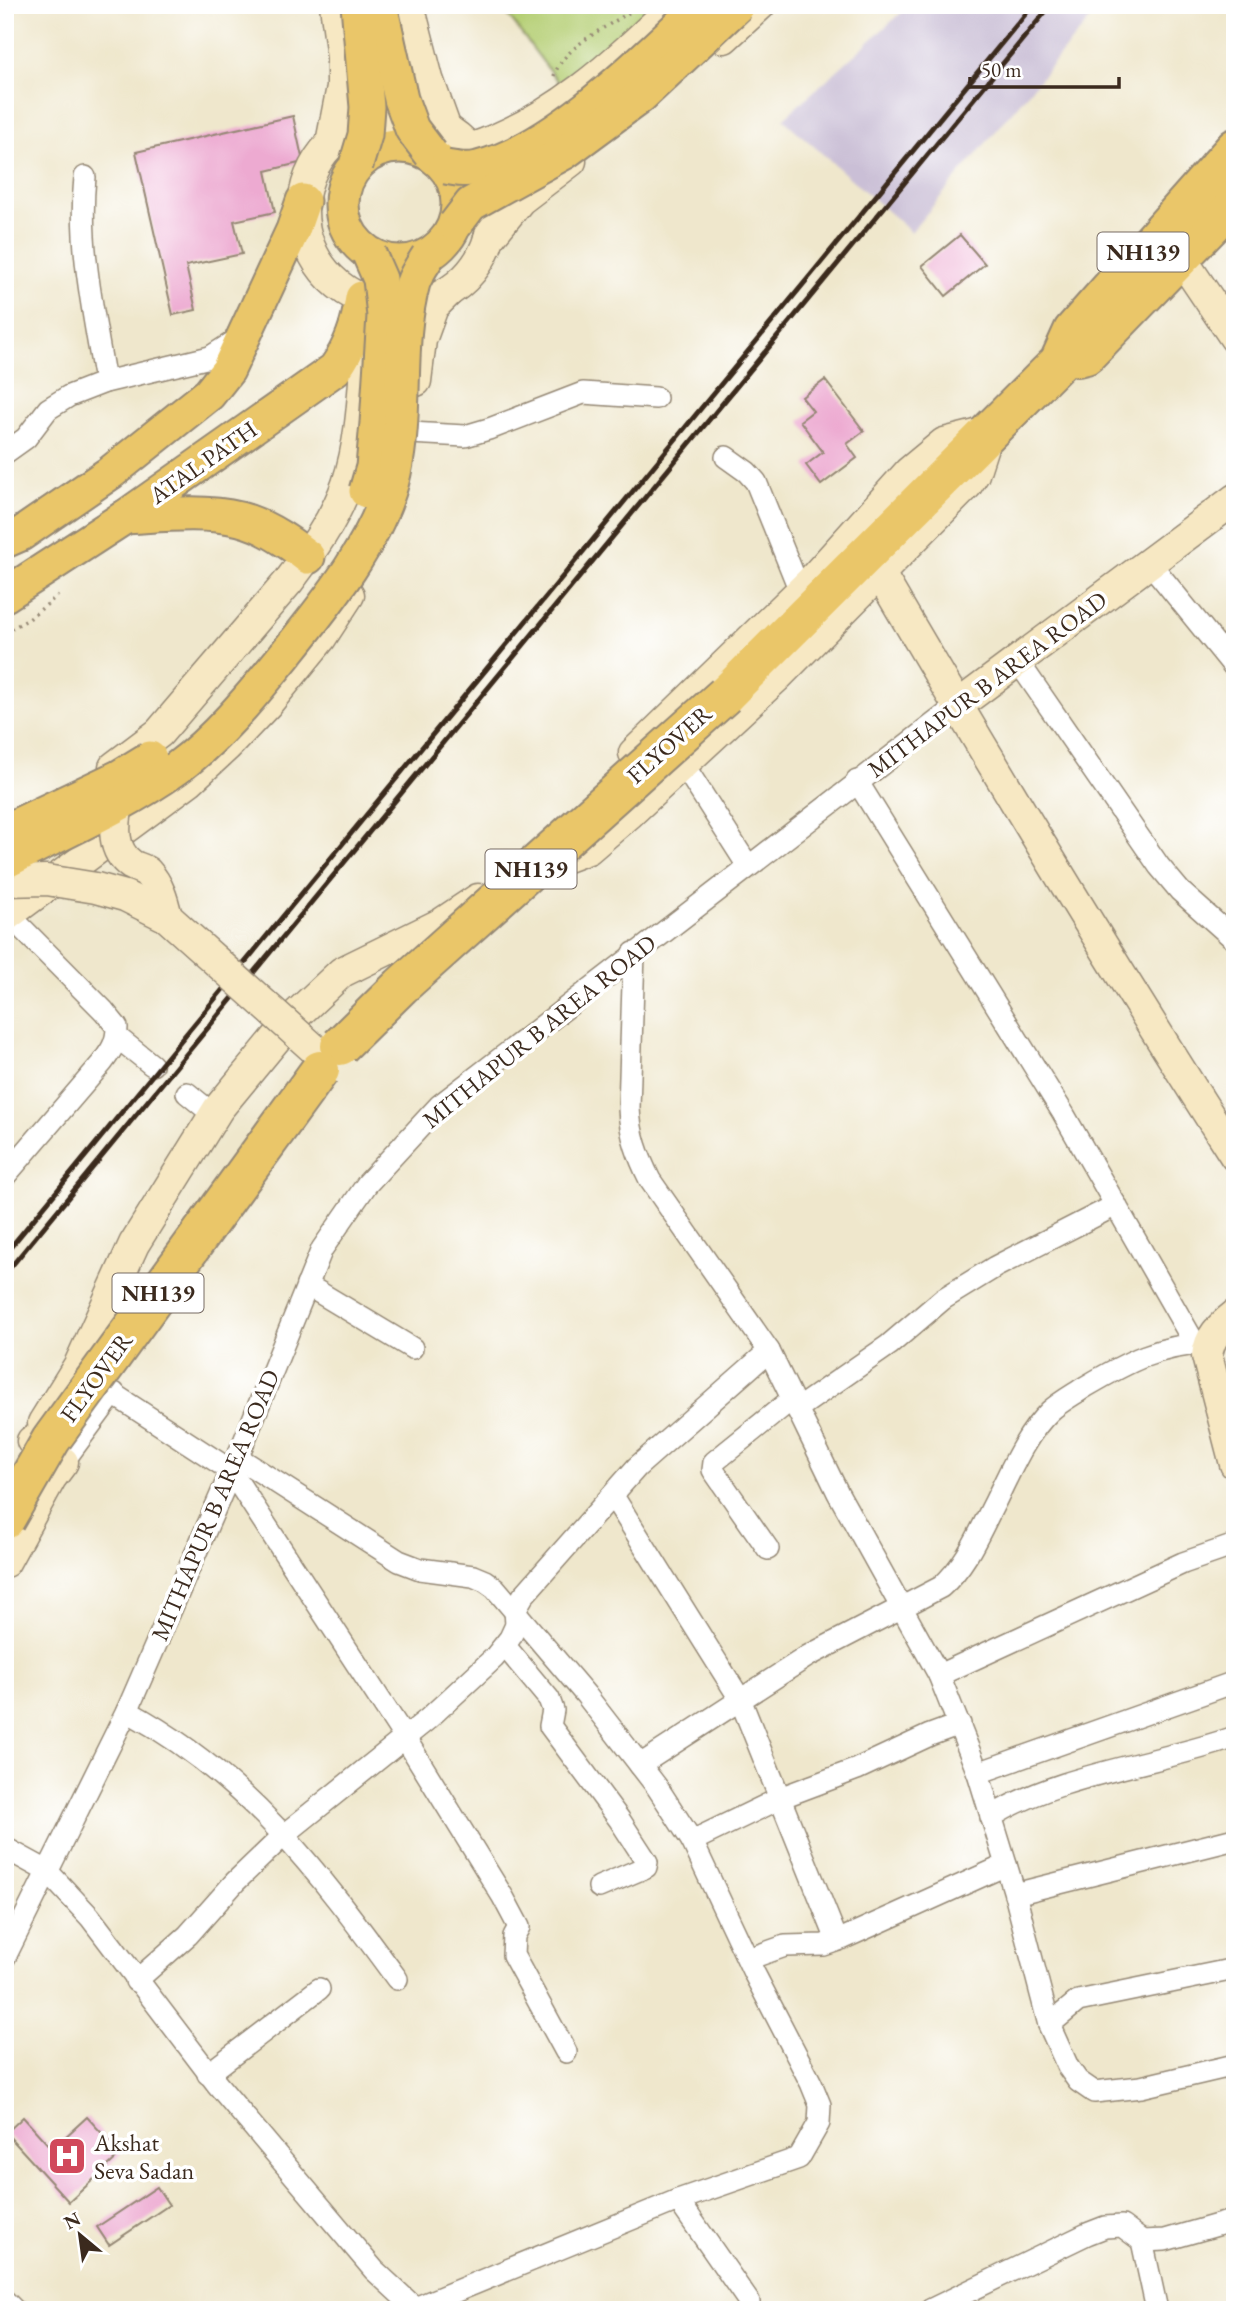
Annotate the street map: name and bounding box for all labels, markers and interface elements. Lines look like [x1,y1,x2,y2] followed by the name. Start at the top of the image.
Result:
[970,46,1119,90] scale bar
[981,56,1022,83] text: 50 m
[1098,232,1188,272] road number: NH139
[142,414,263,511] street label: ATAL PATH
[861,584,1113,784] street label: MITHAPUR B AREA ROAD
[620,697,719,790] street label: FLYOVER
[486,849,576,888] road number: NH139
[416,927,662,1135] street label: MITHAPUR B AREA ROAD
[113,1274,204,1312] road number: NH139
[53,1325,140,1428] street label: FLYOVER
[144,1365,286,1645] street label: MITHAPUR B AREA ROAD
[93,2127,195,2186] place label: Akshat Seva Sadan
[46,2135,88,2177] hospital icon: Akshat Seva Sadan
[46,2200,116,2270] north arrow
[59,2206,85,2235] text: N

